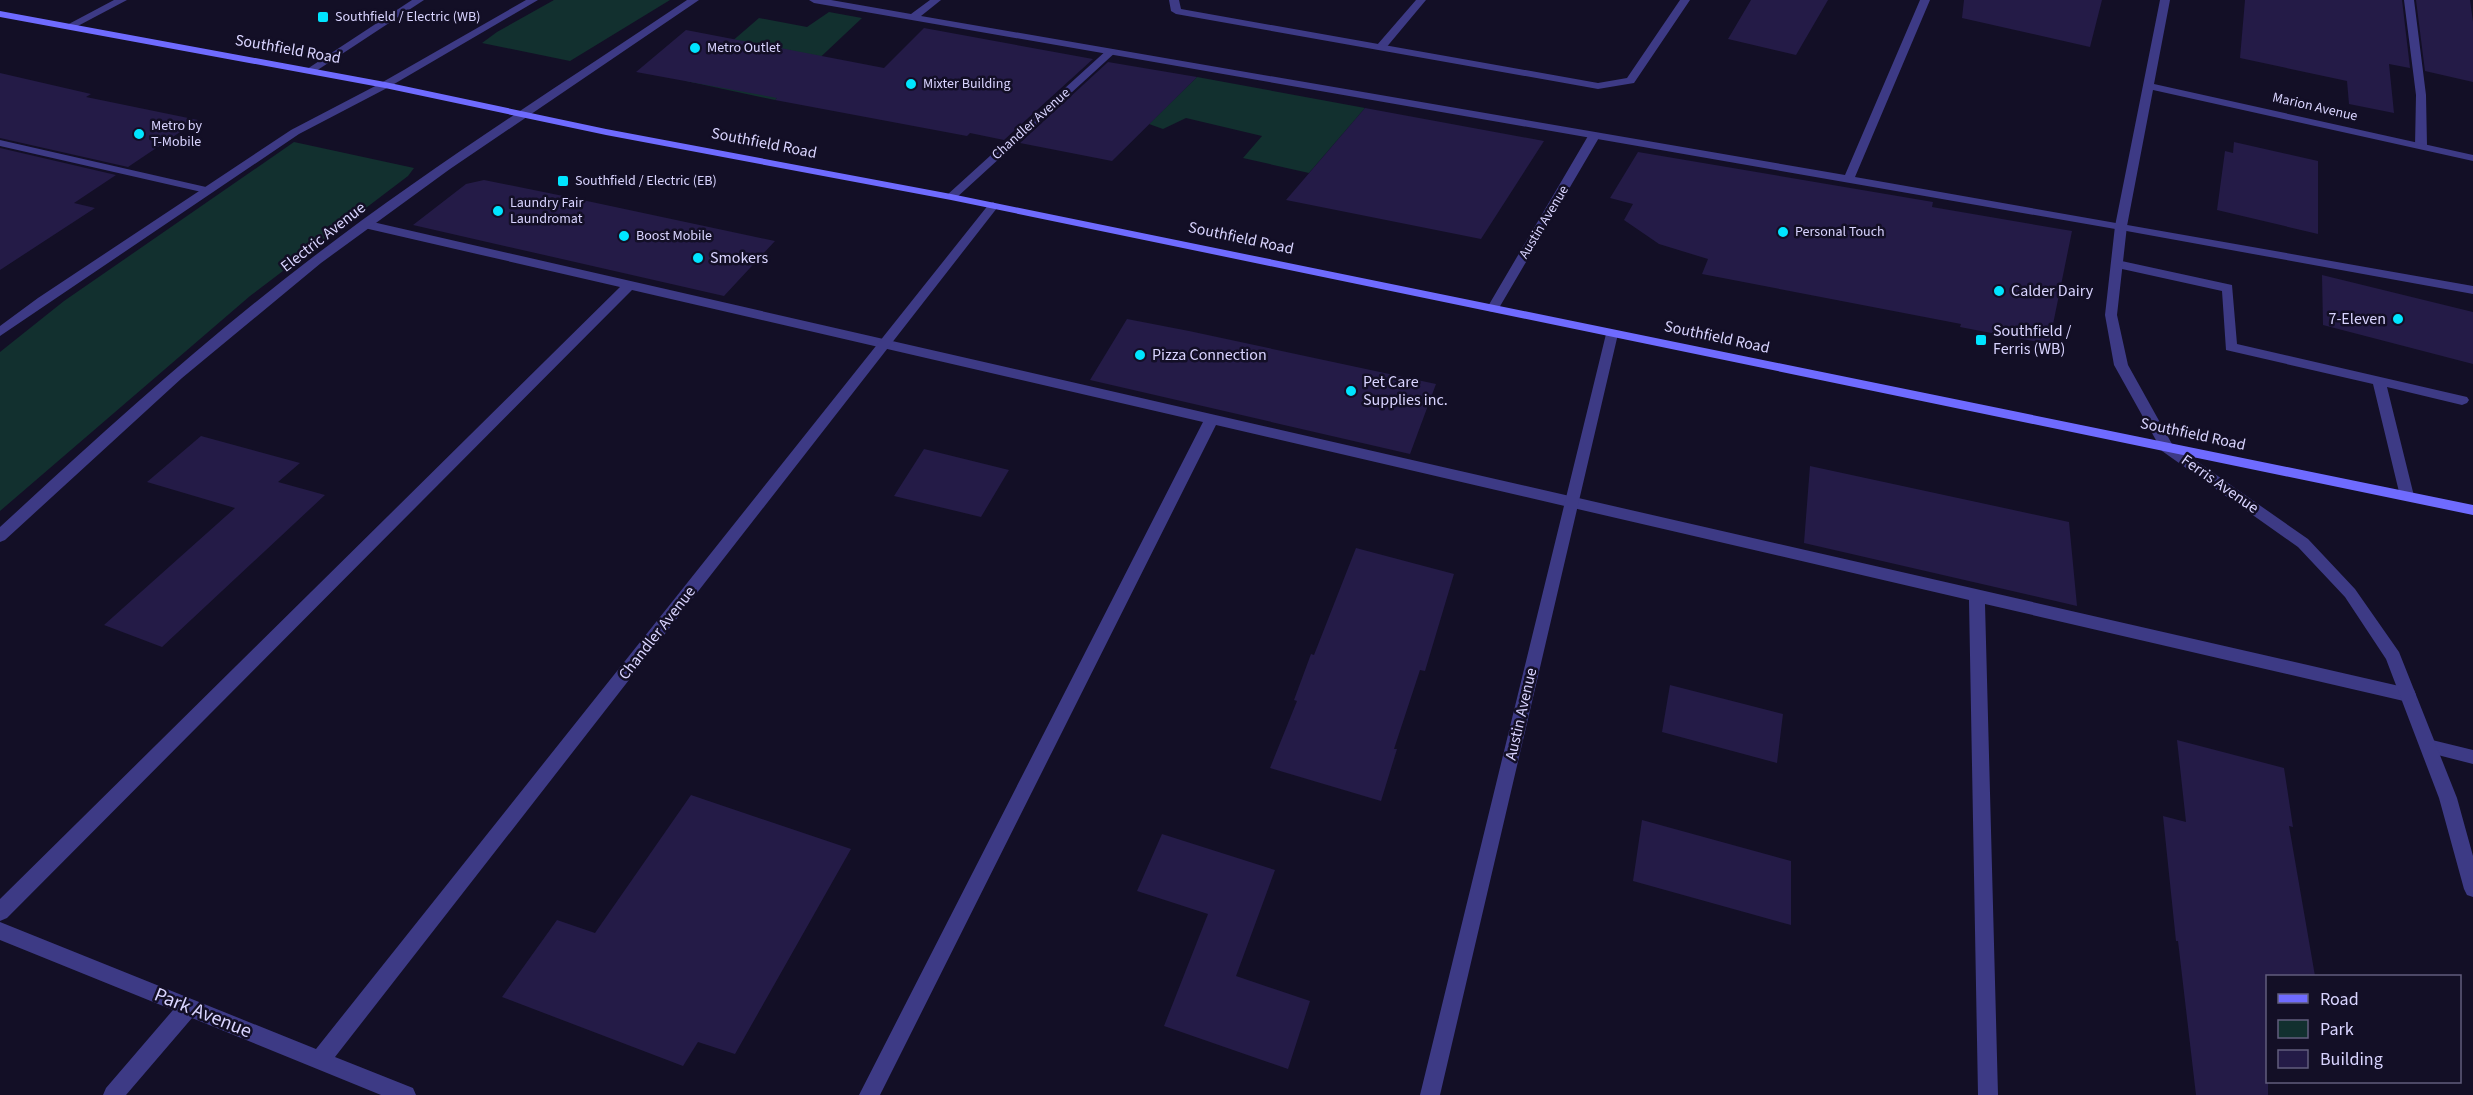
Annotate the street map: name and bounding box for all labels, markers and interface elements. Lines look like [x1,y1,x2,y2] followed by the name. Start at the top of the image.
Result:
[335,7,480,27] place label: Southfield / Electric (WB)
[316,10,330,24] marker: Southfield / Electric (WB)
[233,29,343,69] street label: Southfield Road
[707,38,781,58] place label: Metro Outlet
[688,41,702,55] marker: Metro Outlet
[923,74,1010,94] place label: Mixter Building
[904,77,918,91] marker: Mixter Building
[987,83,1075,165] street label: Chandler Avenue
[2270,88,2360,127] street label: Marion Avenue
[151,116,203,152] place label: Metro by T-Mobile
[709,122,819,164] street label: Southfield Road
[132,127,146,141] marker: Metro by T-Mobile
[575,171,717,191] place label: Southfield / Electric (EB)
[556,174,570,188] marker: Southfield / Electric (EB)
[1514,181,1574,263] street label: Austin Avenue
[510,193,583,229] place label: Laundry Fair Laundromat
[276,197,370,277] street label: Electric Avenue
[491,204,505,218] marker: Laundry Fair Laundromat
[1186,216,1296,260] street label: Southfield Road
[1795,222,1885,242] place label: Personal Touch
[1776,225,1790,239] marker: Personal Touch
[636,226,712,246] place label: Boost Mobile
[617,229,631,243] marker: Boost Mobile
[710,247,769,269] place label: Smokers
[691,251,705,265] marker: Smokers
[2011,280,2094,302] place label: Calder Dairy
[1992,284,2006,298] marker: Calder Dairy
[2328,308,2386,330] place label: 7-Eleven
[2391,312,2405,326] marker: 7-Eleven
[1662,315,1772,359] street label: Southfield Road
[1993,320,2072,360] place label: Southfield / Ferris (WB)
[1974,333,1988,347] marker: Southfield / Ferris (WB)
[1152,344,1267,366] place label: Pizza Connection
[1133,348,1147,362] marker: Pizza Connection
[1363,371,1448,411] place label: Pet Care Supplies inc.
[1344,384,1358,398] marker: Pet Care Supplies inc.
[2138,412,2248,456] street label: Southfield Road
[2177,449,2263,519] street label: Ferris Avenue
[613,581,701,685] street label: Chandler Avenue
[1500,666,1542,762] street label: Austin Avenue
[2266,975,2461,1083] legend
[150,981,256,1045] street label: Park Avenue
[2320,987,2359,1012] text: Road
[2320,1017,2354,1042] text: Park
[2320,1047,2383,1072] text: Building

